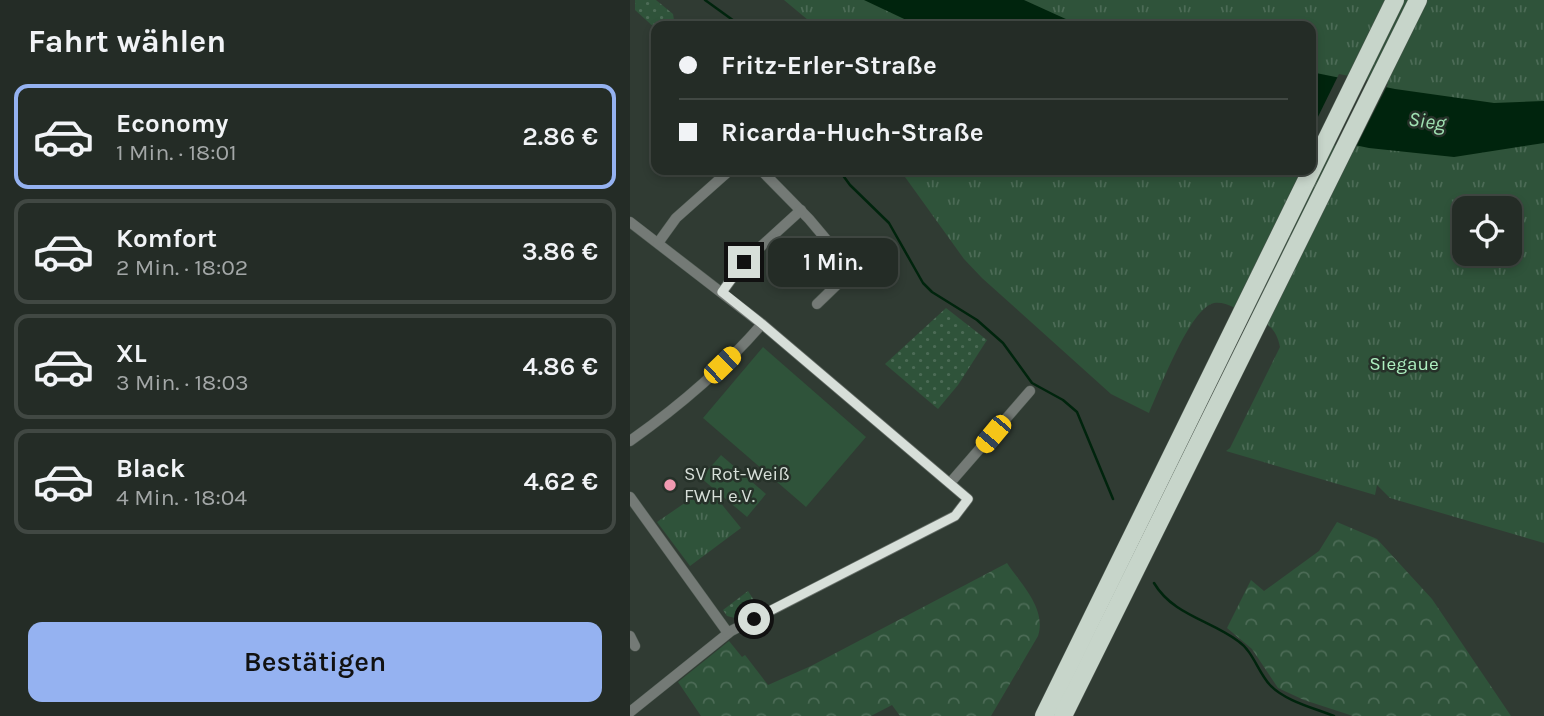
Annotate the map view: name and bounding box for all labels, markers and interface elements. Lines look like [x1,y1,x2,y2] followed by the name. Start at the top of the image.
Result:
[28,23,226,60] text: Fahrt wählen
[721,50,937,81] text: Fritz-Erler-Straße
[32,105,95,168] icon: car
[1407,107,1449,136] water label: Sieg
[116,108,228,139] text: Economy
[721,117,984,148] text: Ricarda-Huch-Straße
[522,121,598,152] text: 2.86 €
[116,139,237,166] text: 1 Min. · 18:01
[1452,196,1522,266] map controls
[1452,196,1522,266] button: locate
[32,220,95,283] icon: car
[116,223,217,254] text: Komfort
[522,236,598,267] text: 3.86 €
[768,238,898,286] callout: 1 Min.
[728,246,760,278] route end
[803,249,863,276] text: 1 Min.
[116,254,248,281] text: 2 Min. · 18:02
[32,335,95,398] icon: car
[116,338,147,369] text: XL
[700,343,745,387] car
[523,351,598,382] text: 4.86 €
[1369,353,1439,375] park label: Siegaue
[116,369,249,396] text: 3 Min. · 18:03
[972,411,1015,457] car
[32,450,95,513] icon: car
[116,453,185,484] text: Black
[684,463,790,507] place label: SV Rot-Weiß FWH e.V.
[524,466,598,497] text: 4.62 €
[662,477,678,493] marker: SV Rot-Weiß FWH e.V.
[116,484,247,511] text: 4 Min. · 18:04
[738,603,770,635] route start
[28,622,602,702] button: Bestätigen

